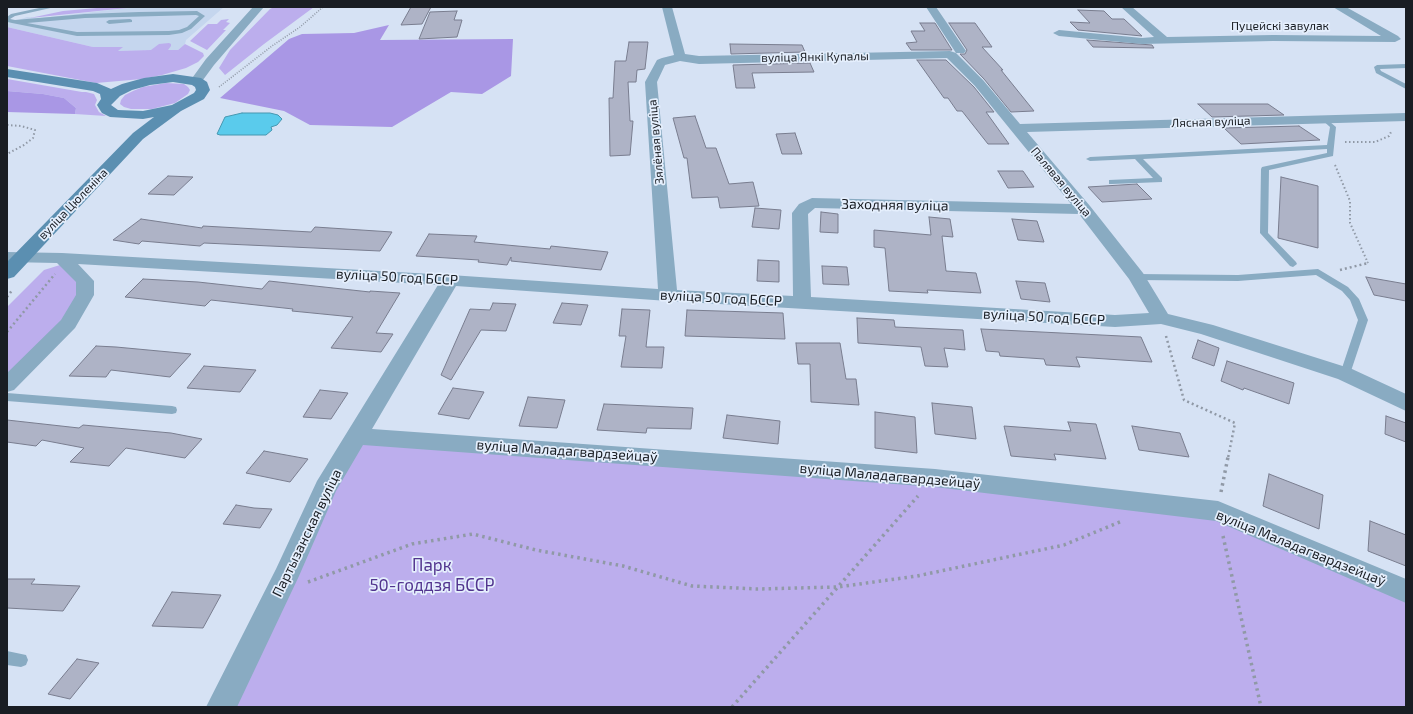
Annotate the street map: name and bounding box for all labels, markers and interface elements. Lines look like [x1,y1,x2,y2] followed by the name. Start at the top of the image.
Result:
[1231,19,1329,33] street label: Пуцейскі завулак
[761,49,869,65] street label: вуліца Янкі Купалы
[645,99,667,185] street label: Зялёная вуліца
[1171,113,1251,131] street label: Лясная вуліца
[1028,144,1094,220] street label: Палявая вуліца
[35,165,111,243] street label: вуліца Цюленіна
[841,196,949,214] street label: Заходняя вуліца
[336,265,458,289] street label: вуліца 50 год БССР
[660,286,782,310] street label: вуліца 50 год БССР
[983,305,1105,329] street label: вуліца 50 год БССР
[476,436,658,466] street label: вуліца Маладагвардзейцаў
[799,460,981,492] street label: вуліца Маладагвардзейцаў
[269,466,345,600] street label: Партызанская вуліца
[1214,506,1388,590] street label: вуліца Маладагвардзейцаў
[369,555,495,595] park label: Парк 50-годдзя БССР

